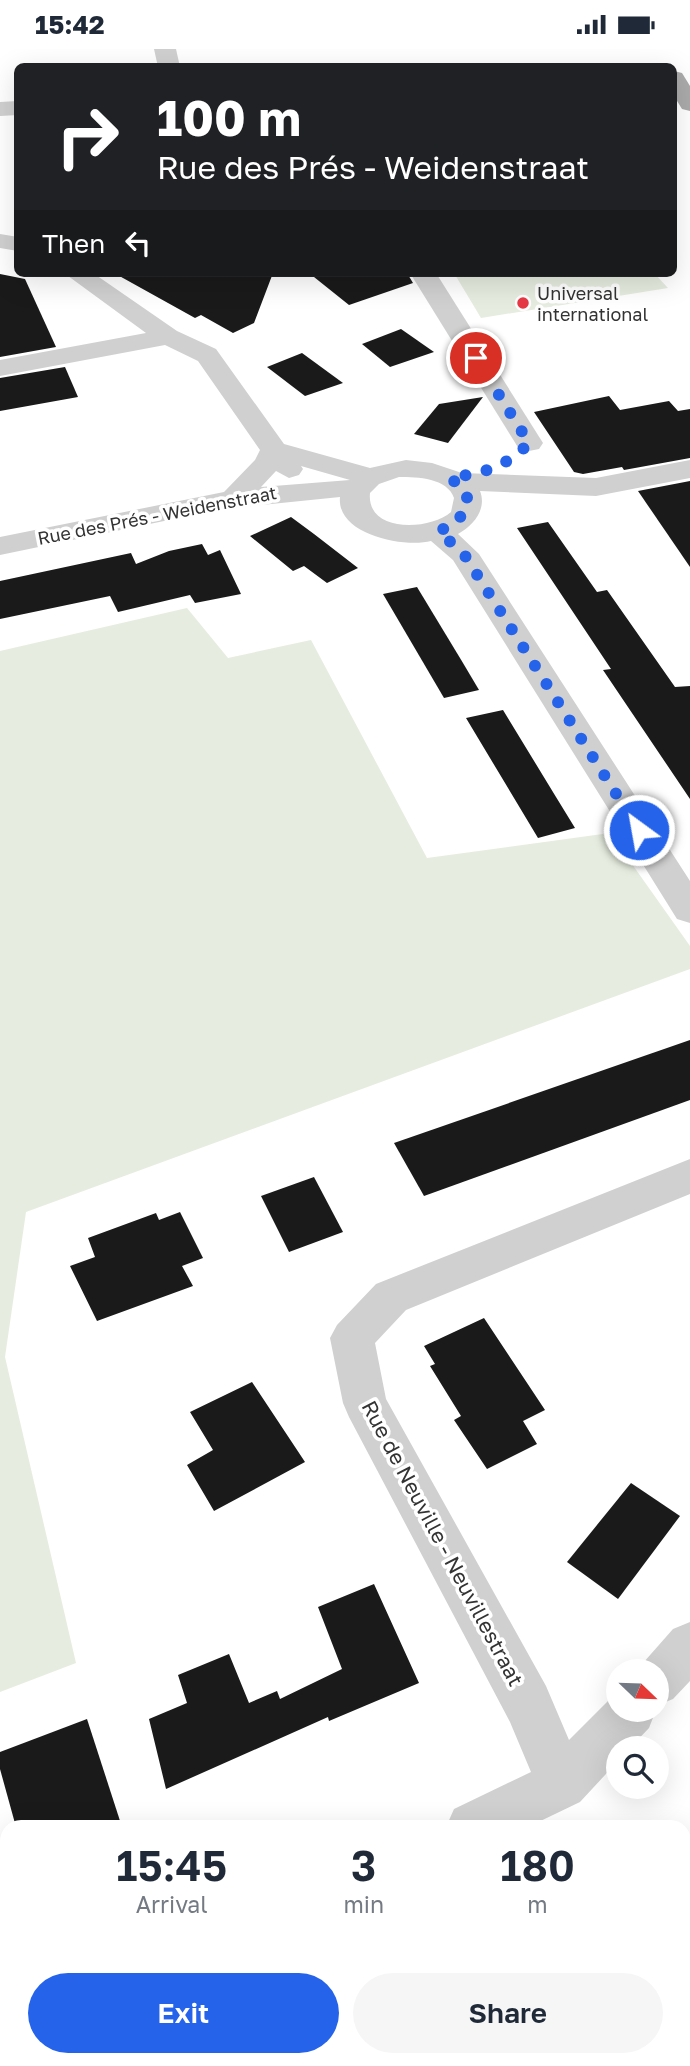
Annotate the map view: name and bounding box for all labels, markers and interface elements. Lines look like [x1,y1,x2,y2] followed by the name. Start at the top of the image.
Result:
[35,9,105,40] text: 15:42
[157,88,301,147] text: 100 m
[42,91,133,182] icon: right
[157,148,589,186] text: Rue des Prés - Weidenstraat
[119,224,157,262] icon: left
[42,228,105,259] text: Then
[537,282,648,325] place label: Universal international
[515,295,531,311] marker: Universal international
[446,328,506,388] pin
[457,339,495,377] icon: arrive
[36,481,278,549] street label: Rue des Prés - Weidenstraat
[602,793,676,867] position arrow
[357,1396,529,1690] street label: Rue de Neuville - Neuvillestraat
[606,1659,668,1722] north arrow
[606,1659,669,1799] map controls
[606,1736,669,1799] button: search
[116,1840,227,1890] text: 15:45
[351,1840,376,1890] text: 3
[500,1840,575,1890] text: 180
[136,1890,208,1918] text: Arrival
[343,1890,384,1918] text: min
[527,1890,548,1918] text: m
[28,1973,339,2053] button: Exit
[353,1973,663,2053] button: Share

